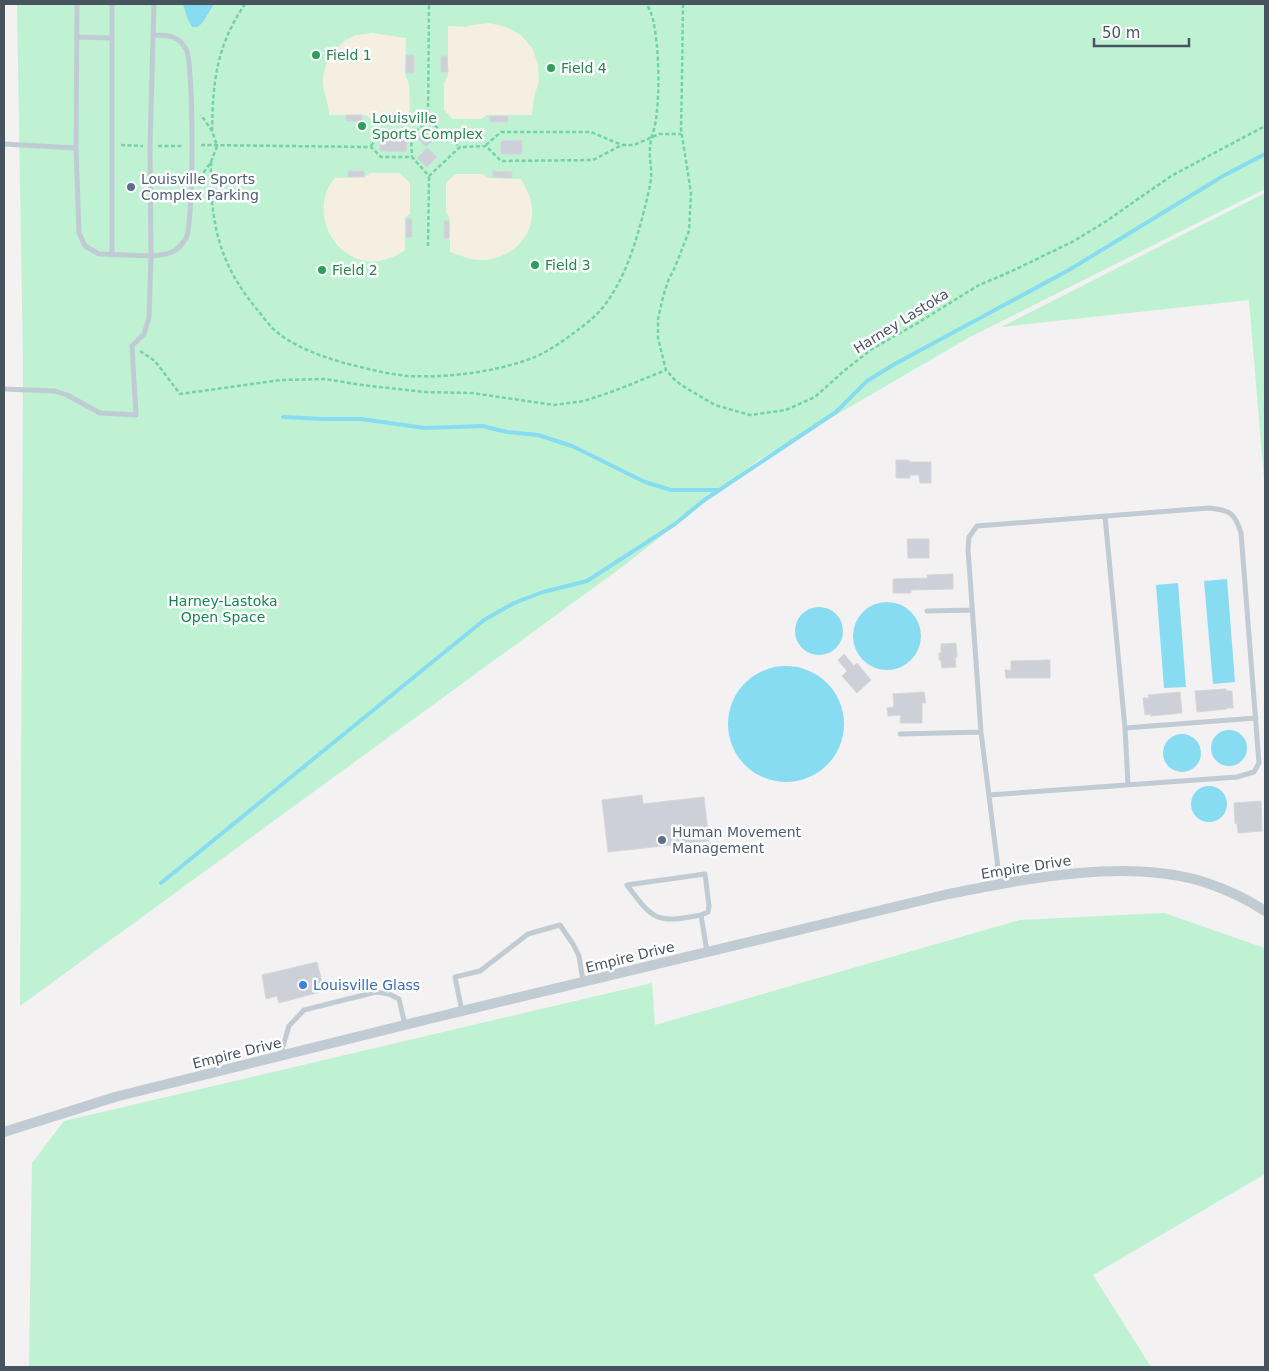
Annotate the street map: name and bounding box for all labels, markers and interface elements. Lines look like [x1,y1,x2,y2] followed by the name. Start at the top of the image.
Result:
[1094,15,1189,47] scale bar
[1102,24,1140,42] text: 50 m
[326,47,372,63] place label: Field 1
[310,49,322,61] marker: Field 1
[561,60,607,76] place label: Field 4
[545,62,557,74] marker: Field 4
[372,110,483,142] place label: Louisville Sports Complex
[356,120,368,132] marker: Louisville Sports Complex
[141,171,259,203] place label: Louisville Sports Complex Parking
[125,181,137,193] marker: Louisville Sports Complex Parking
[545,257,591,273] place label: Field 3
[529,259,541,271] marker: Field 3
[332,262,378,278] place label: Field 2
[316,264,328,276] marker: Field 2
[851,285,951,357] street label: Harney Lastoka
[168,593,278,625] park label: Harney-Lastoka Open Space
[672,824,802,856] place label: Human Movement Management
[656,834,668,846] marker: Human Movement Management
[980,852,1072,882] street label: Empire Drive
[584,938,676,976] street label: Empire Drive
[313,977,420,993] place label: Louisville Glass
[297,979,309,991] marker: Louisville Glass
[191,1034,283,1072] street label: Empire Drive

